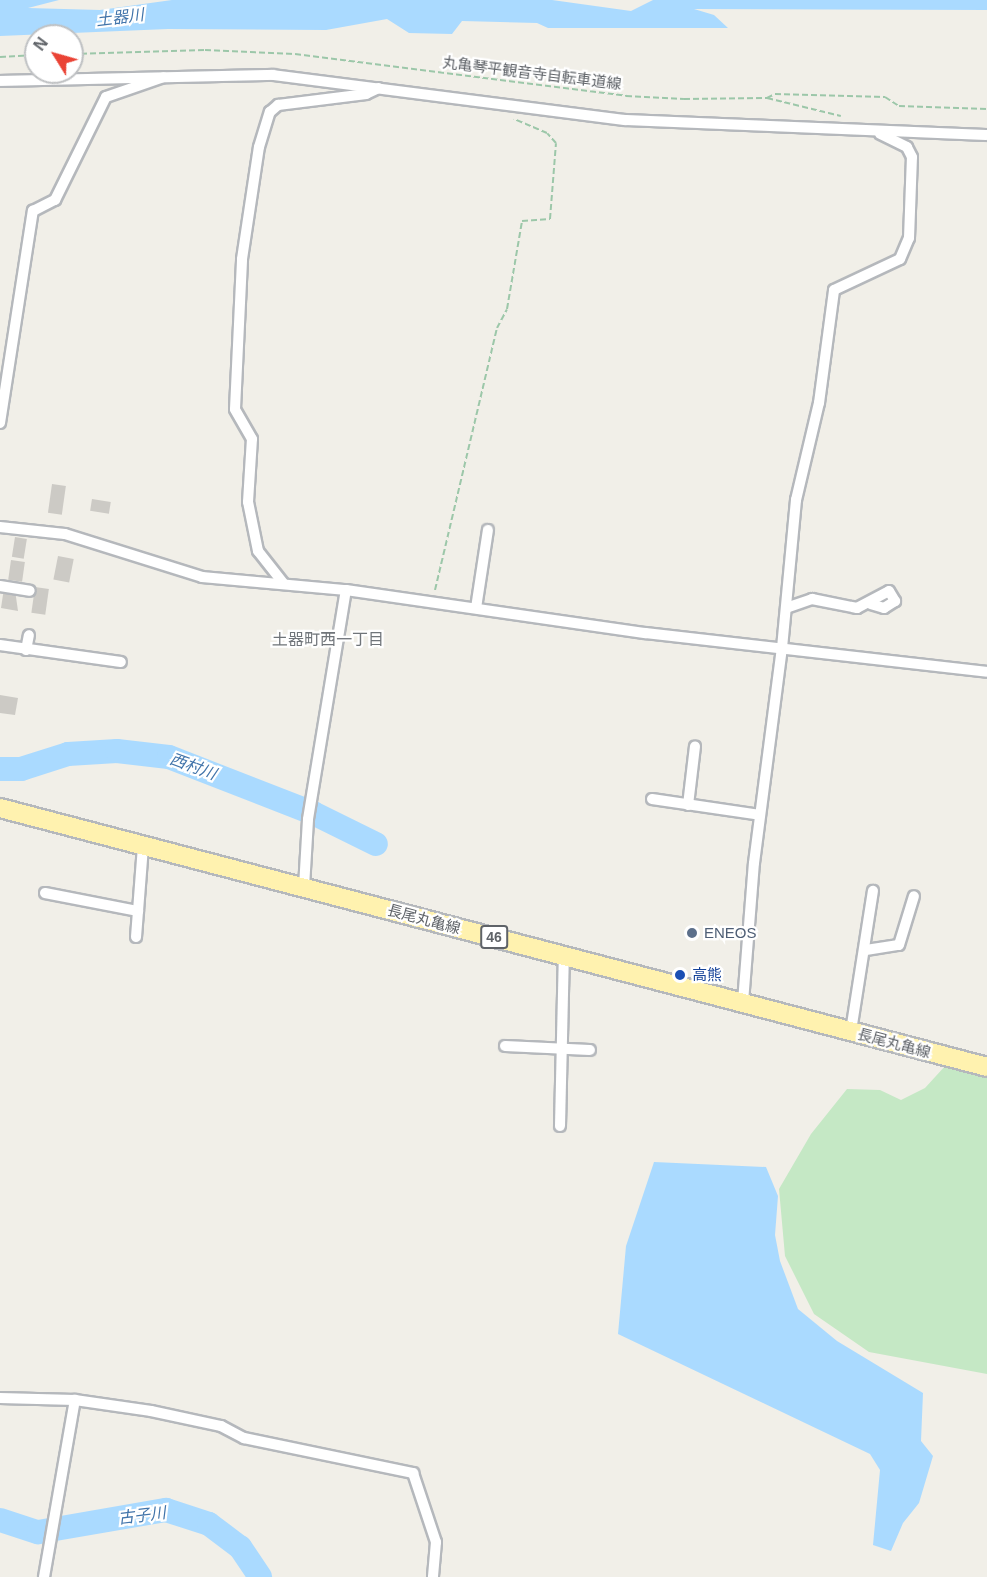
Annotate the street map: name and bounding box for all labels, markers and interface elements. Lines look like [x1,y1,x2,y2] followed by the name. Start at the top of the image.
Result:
[95,6,145,30] water label: 土器川
[24,24,84,84] north arrow
[31,34,51,54] text: N
[442,53,622,93] street label: 丸亀琴平観音寺自転車道線
[272,630,384,650] district label: 土器町西一丁目
[167,750,219,784] water label: 西村川
[385,901,463,937] street label: 長尾丸亀線
[704,924,757,942] place label: ENEOS
[479,926,509,948] road number: 46
[685,926,699,940] marker: ENEOS
[692,966,722,984] place label: 高熊
[673,968,687,982] marker: 高熊
[855,1025,933,1061] street label: 長尾丸亀線
[117,1504,167,1528] water label: 古子川

